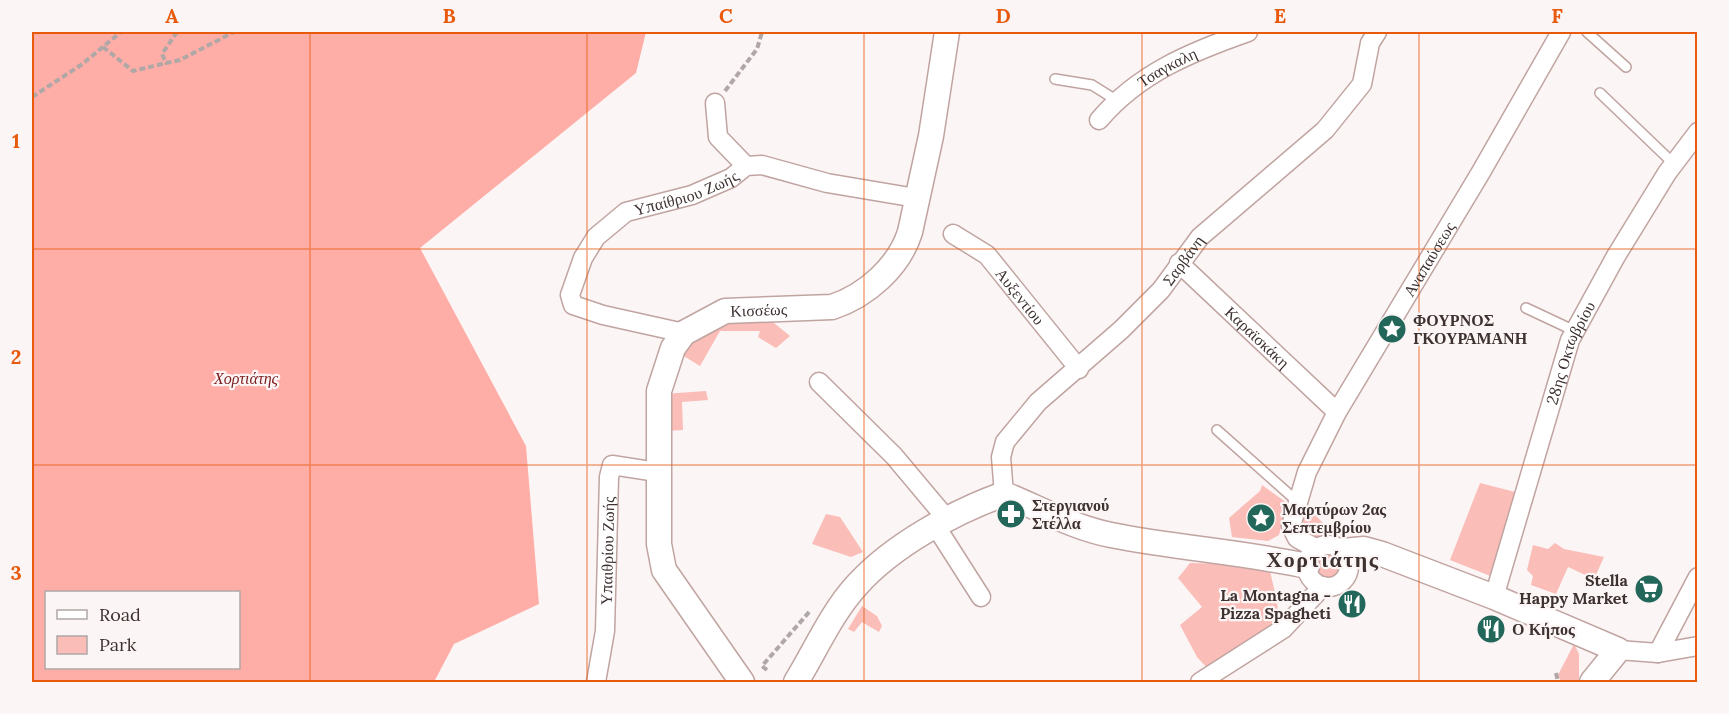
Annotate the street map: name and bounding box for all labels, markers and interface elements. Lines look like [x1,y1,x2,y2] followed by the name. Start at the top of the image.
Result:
[165,3,179,28] text: A
[442,3,456,28] text: B
[719,3,733,28] text: C
[995,3,1011,28] text: D
[1274,3,1286,28] text: E
[1551,3,1563,28] text: F
[1133,43,1200,91] street label: Τσαγκαλη
[12,128,20,153] text: 1
[632,166,743,220] street label: Υπαίθριου Ζωής
[1399,217,1459,300] street label: Αναπαύσεως
[1158,231,1208,289] street label: Σαρβάνη
[991,264,1049,329] street label: Αυξεντίου
[1541,298,1599,407] street label: 28ης Οκτωβρίου
[730,299,788,321] street label: Κισσέως
[1221,302,1294,372] street label: Καραϊσκάκη
[1413,310,1528,348] place label: ΦΟΥΡΝΟΣ ΓΚΟΥΡΑΜΑΝΗ
[1376,313,1408,345] place icon: ΦΟΥΡΝΟΣ ΓΚΟΥΡΑΜΑΝΗ
[11,344,21,369] text: 2
[213,368,279,388] park label: Χορτιάτης
[1032,495,1109,533] place label: Στεργιανού Στέλλα
[596,496,619,605] street label: Υπαιθρίου Ζωής
[995,498,1027,530] pharmacy icon: Στεργιανού Στέλλα
[1282,499,1386,537] place label: Μαρτύρων 2ας Σεπτεμβρίου
[1245,502,1277,534] place icon: Μαρτύρων 2ας Σεπτεμβρίου
[1266,545,1380,573] district label: Χορτιάτης
[10,560,22,585] text: 3
[1519,570,1629,608] place label: Stella Happy Market
[1633,573,1665,605] supermarket icon: Stella Happy Market
[1220,585,1331,623] place label: La Montagna - Pizza Spagheti
[1336,588,1368,620] restaurant icon: La Montagna - Pizza Spagheti
[45,591,240,669] legend
[99,603,141,626] text: Road
[1475,613,1507,645] restaurant icon: Ο Κήπος
[1512,619,1575,639] place label: Ο Κήπος
[99,633,137,656] text: Park

